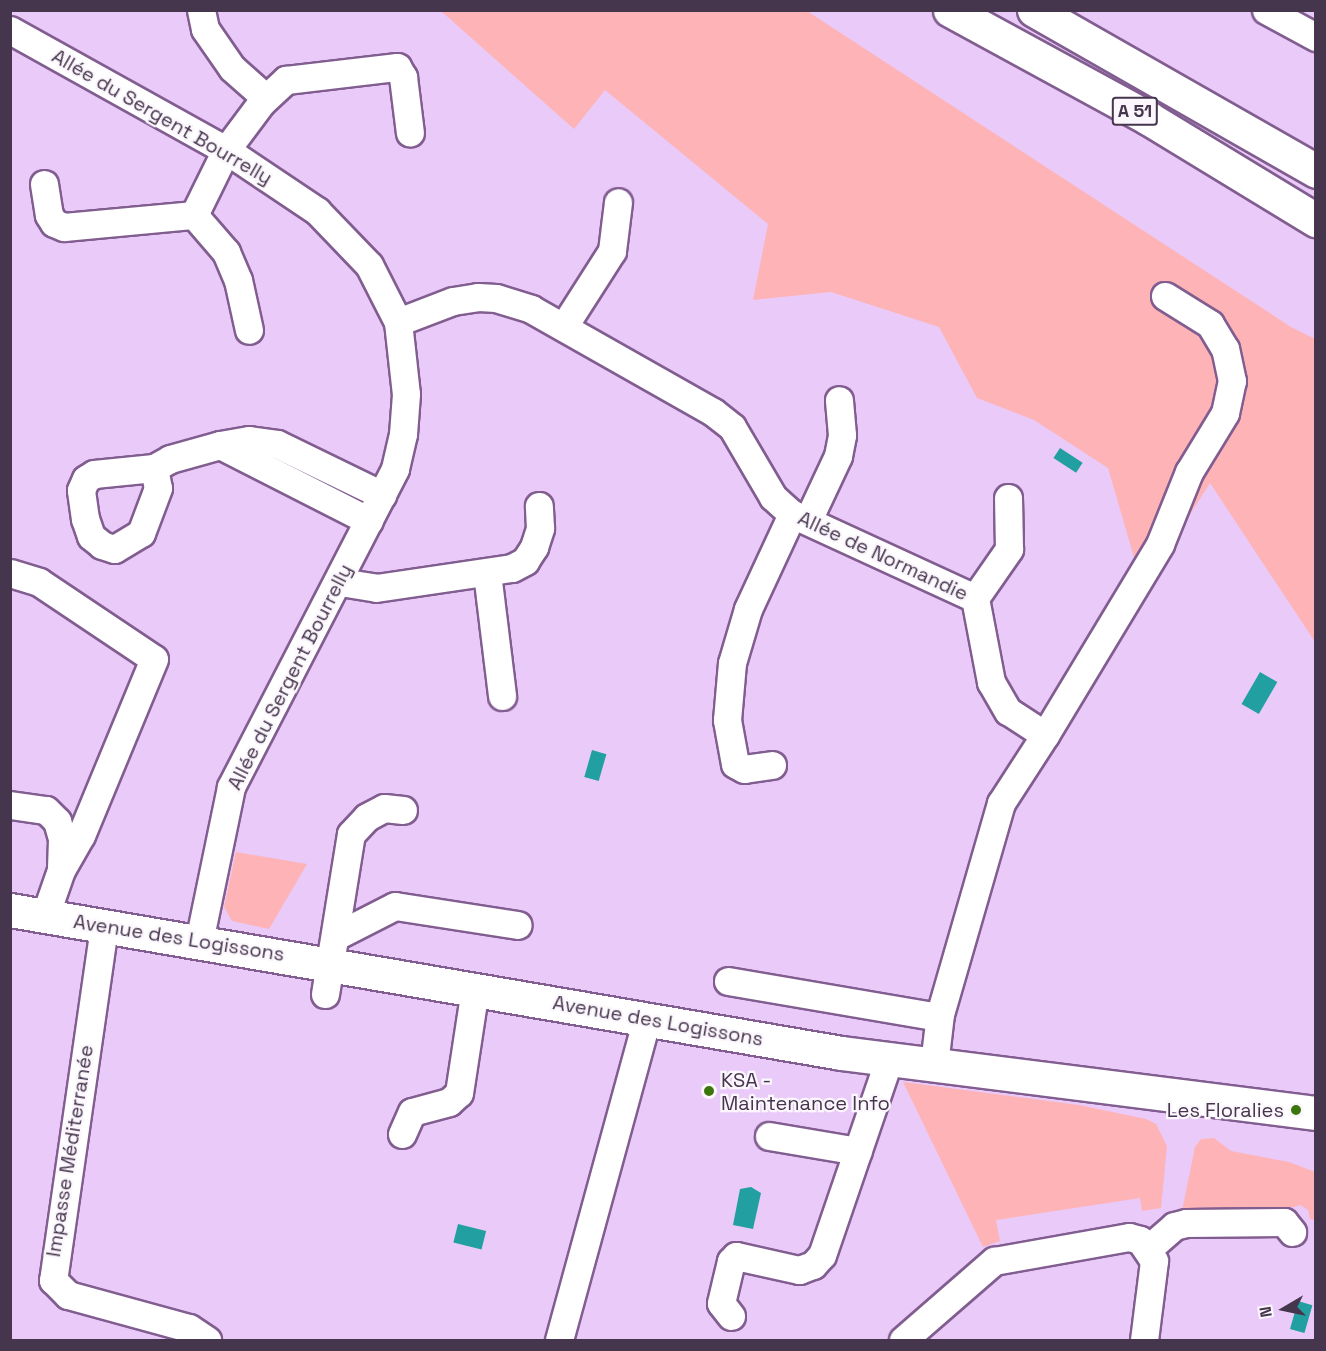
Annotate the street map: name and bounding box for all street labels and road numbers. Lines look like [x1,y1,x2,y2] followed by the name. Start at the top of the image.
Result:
[48,44,276,190] street label: Allée du Sergent Bourrelly
[1111,96,1159,126] road number: A 51
[794,506,972,606] street label: Allée de Normandie
[223,560,357,794] street label: Allée du Sergent Bourrelly
[72,909,286,967] street label: Avenue des Logissons
[551,991,765,1051] street label: Avenue des Logissons
[41,1043,99,1259] street label: Impasse Méditerranée

